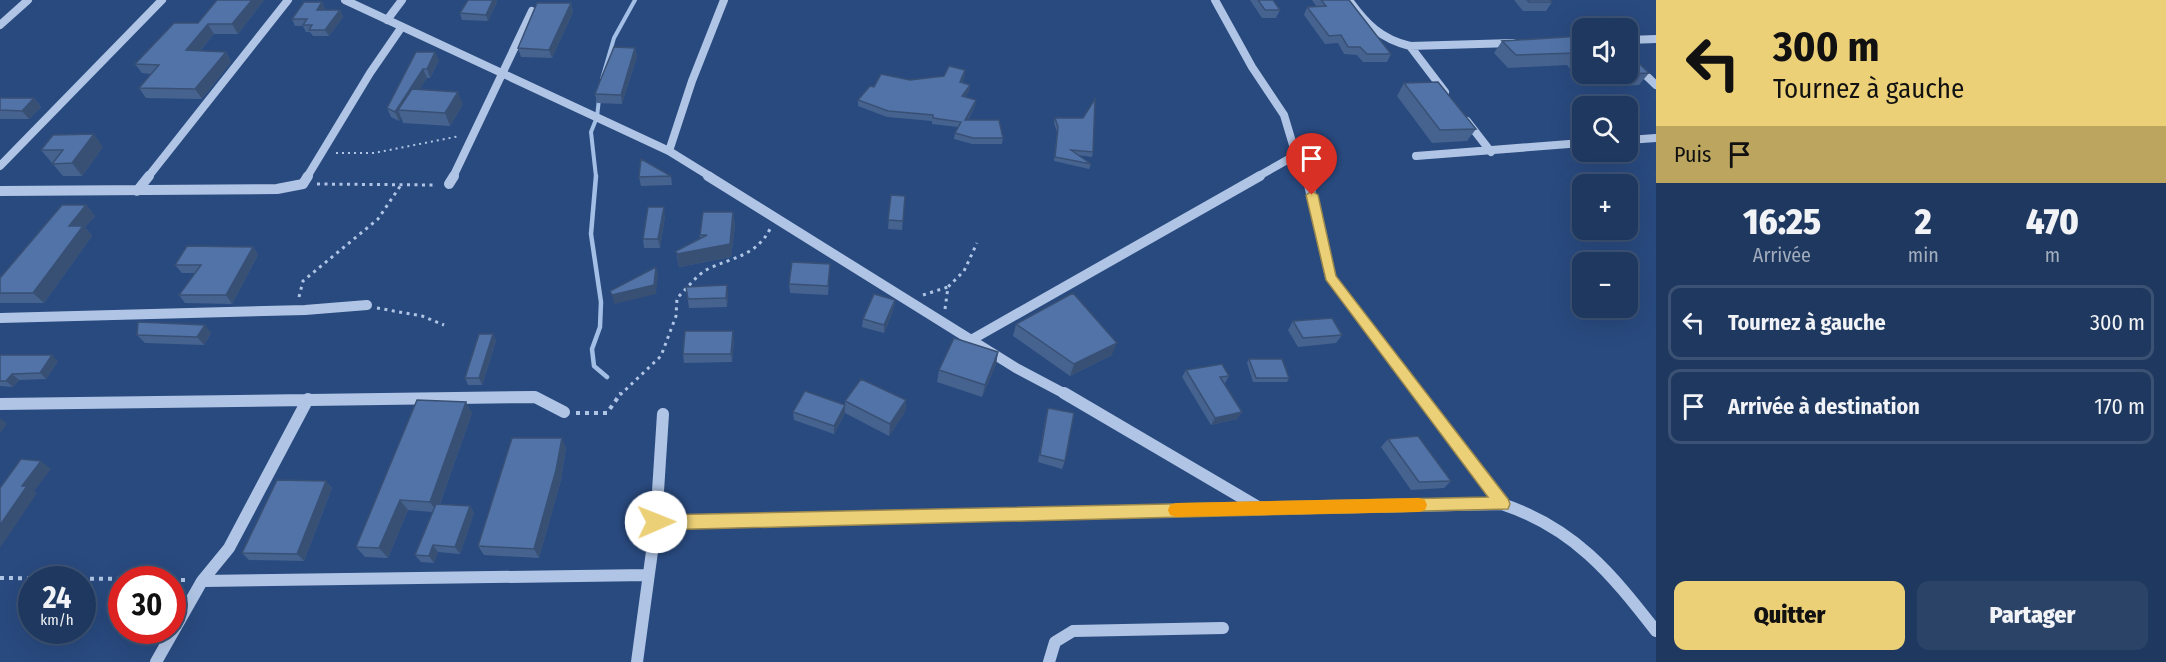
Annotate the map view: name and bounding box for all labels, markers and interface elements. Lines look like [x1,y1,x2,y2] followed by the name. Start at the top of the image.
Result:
[1572,18,1638,318] map controls
[1572,18,1638,84] button: sound
[1773,22,1880,72] text: 300 m
[1674,24,1752,102] icon: left
[1773,73,1964,105] text: Tournez à gauche
[1572,96,1638,162] button: search
[1286,133,1337,195] pin
[1723,138,1756,171] icon: arrive
[1674,141,1711,168] text: Puis
[1295,142,1328,175] icon: arrive
[1572,174,1638,240] button: +
[1743,200,1821,244] text: 16:25
[1915,200,1932,244] text: 2
[2026,200,2079,244] text: 470
[1753,243,1811,267] text: Arrivée
[1908,243,1939,267] text: min
[2045,243,2060,267] text: m
[1572,252,1638,318] button: −
[1677,306,1710,339] icon: left
[1728,309,1886,336] text: Tournez à gauche
[2090,309,2145,336] text: 300 m
[1677,390,1710,423] icon: arrive
[1728,393,1920,420] text: Arrivée à destination
[2094,393,2145,420] text: 170 m
[624,490,688,554] position arrow
[108,566,186,644] speed limit sign: 30
[43,580,71,616] text: 24
[1674,581,1905,650] button: Quitter
[1917,581,2148,650] button: Partager
[40,611,74,629] text: km/h

